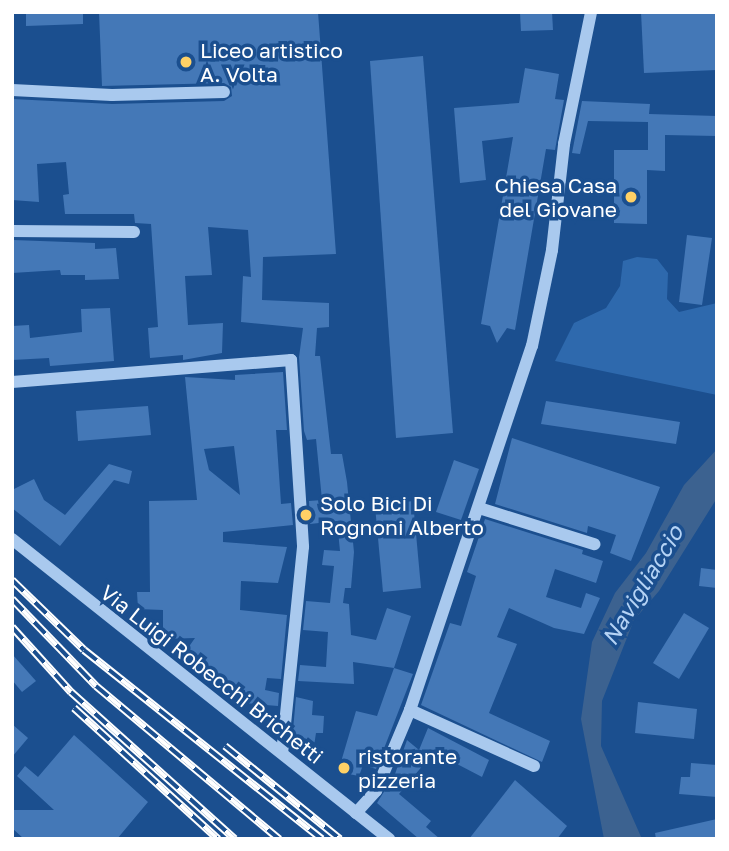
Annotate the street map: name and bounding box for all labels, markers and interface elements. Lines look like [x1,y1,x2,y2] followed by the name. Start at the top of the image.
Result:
[200,37,343,87] place label: Liceo artistico A. Volta
[178,54,194,70] marker: Liceo artistico A. Volta
[495,172,617,222] place label: Chiesa Casa del Giovane
[623,189,639,205] marker: Chiesa Casa del Giovane
[320,490,484,540] place label: Solo Bici Di Rognoni Alberto
[298,507,314,523] marker: Solo Bici Di Rognoni Alberto
[595,520,689,650] water label: Navigliaccio
[96,579,328,769] street label: Via Luigi Robecchi Brichetti
[358,743,457,793] place label: ristorante pizzeria
[336,760,352,776] marker: ristorante pizzeria

